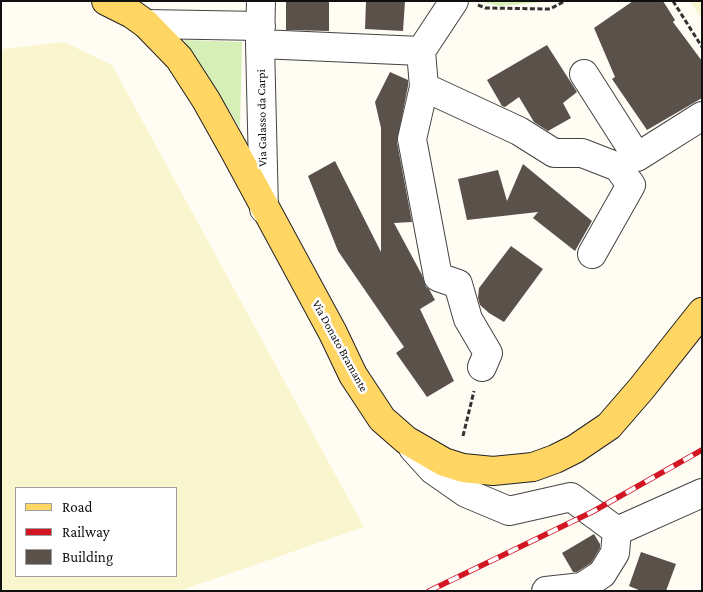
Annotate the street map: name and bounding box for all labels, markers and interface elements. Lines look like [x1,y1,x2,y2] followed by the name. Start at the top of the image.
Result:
[254,69,270,167] street label: Via Galasso da Carpi
[309,298,371,394] street label: Via Donato Bramante
[15,487,178,577] legend
[62,499,92,515] text: Road
[62,524,110,540] text: Railway
[62,549,113,565] text: Building

